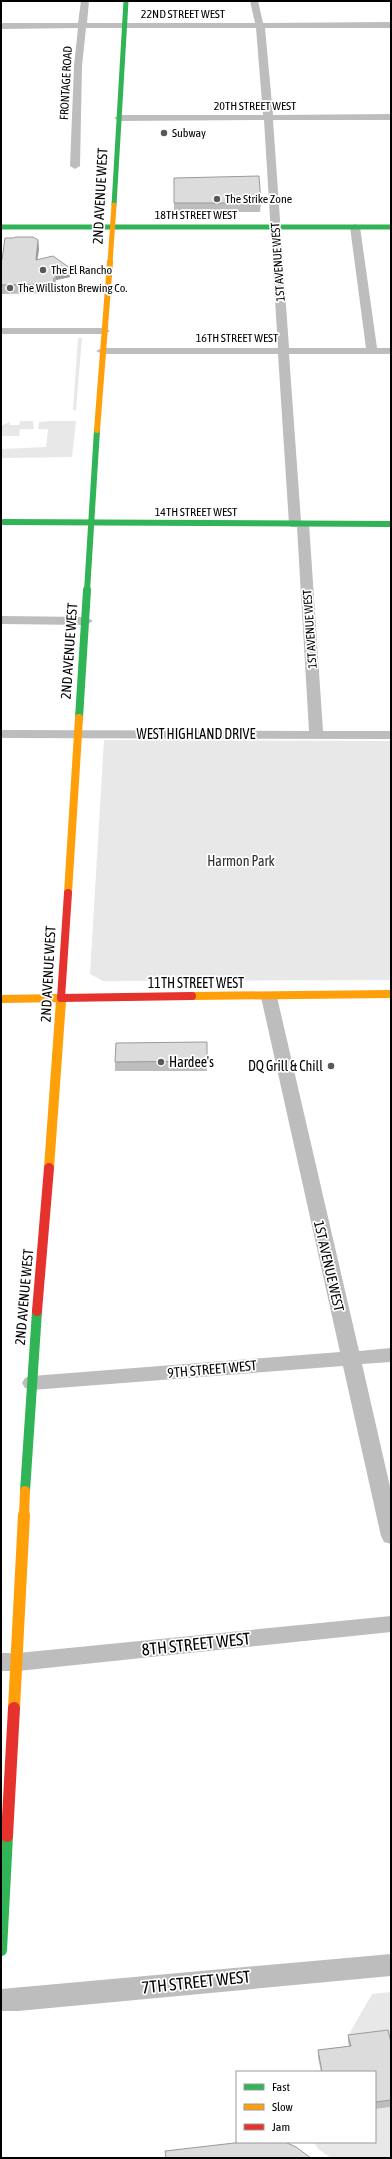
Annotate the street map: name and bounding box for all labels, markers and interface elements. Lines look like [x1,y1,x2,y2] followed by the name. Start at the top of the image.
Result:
[141,7,226,21] street label: 22ND STREET WEST
[57,45,75,120] street label: FRONTAGE ROAD
[214,99,297,113] street label: 20TH STREET WEST
[172,126,206,140] place label: Subway
[159,128,169,138] marker: Subway
[89,147,111,245] street label: 2ND AVENUE WEST
[225,192,292,206] place label: The Strike Zone
[212,194,222,204] marker: The Strike Zone
[155,208,238,222] street label: 18TH STREET WEST
[268,221,288,302] street label: 1ST AVENUE WEST
[51,263,113,277] place label: The El Rancho
[38,265,48,275] marker: The El Rancho
[18,281,127,295] place label: The Williston Brewing Co.
[5,283,15,293] marker: The Williston Brewing Co.
[196,331,279,345] street label: 16TH STREET WEST
[155,505,238,519] street label: 14TH STREET WEST
[300,588,320,669] street label: 1ST AVENUE WEST
[58,602,80,700] street label: 2ND AVENUE WEST
[137,726,255,742] street label: WEST HIGHLAND DRIVE
[207,853,275,869] park label: Harmon Park
[37,925,59,1023] street label: 2ND AVENUE WEST
[148,975,244,991] street label: 11TH STREET WEST
[169,1054,214,1070] place label: Hardee's
[156,1057,166,1067] marker: Hardee's
[248,1058,323,1074] place label: DQ Grill & Chill
[326,1061,336,1071] marker: DQ Grill & Chill
[311,1219,347,1313] street label: 1ST AVENUE WEST
[12,1248,36,1346] street label: 2ND AVENUE WEST
[167,1357,257,1381] street label: 9TH STREET WEST
[141,1628,252,1660] street label: 8TH STREET WEST
[141,1966,252,1998] street label: 7TH STREET WEST
[236,2071,376,2143] legend
[272,2080,290,2094] text: Fast
[272,2100,293,2114] text: Slow
[272,2120,290,2134] text: Jam

